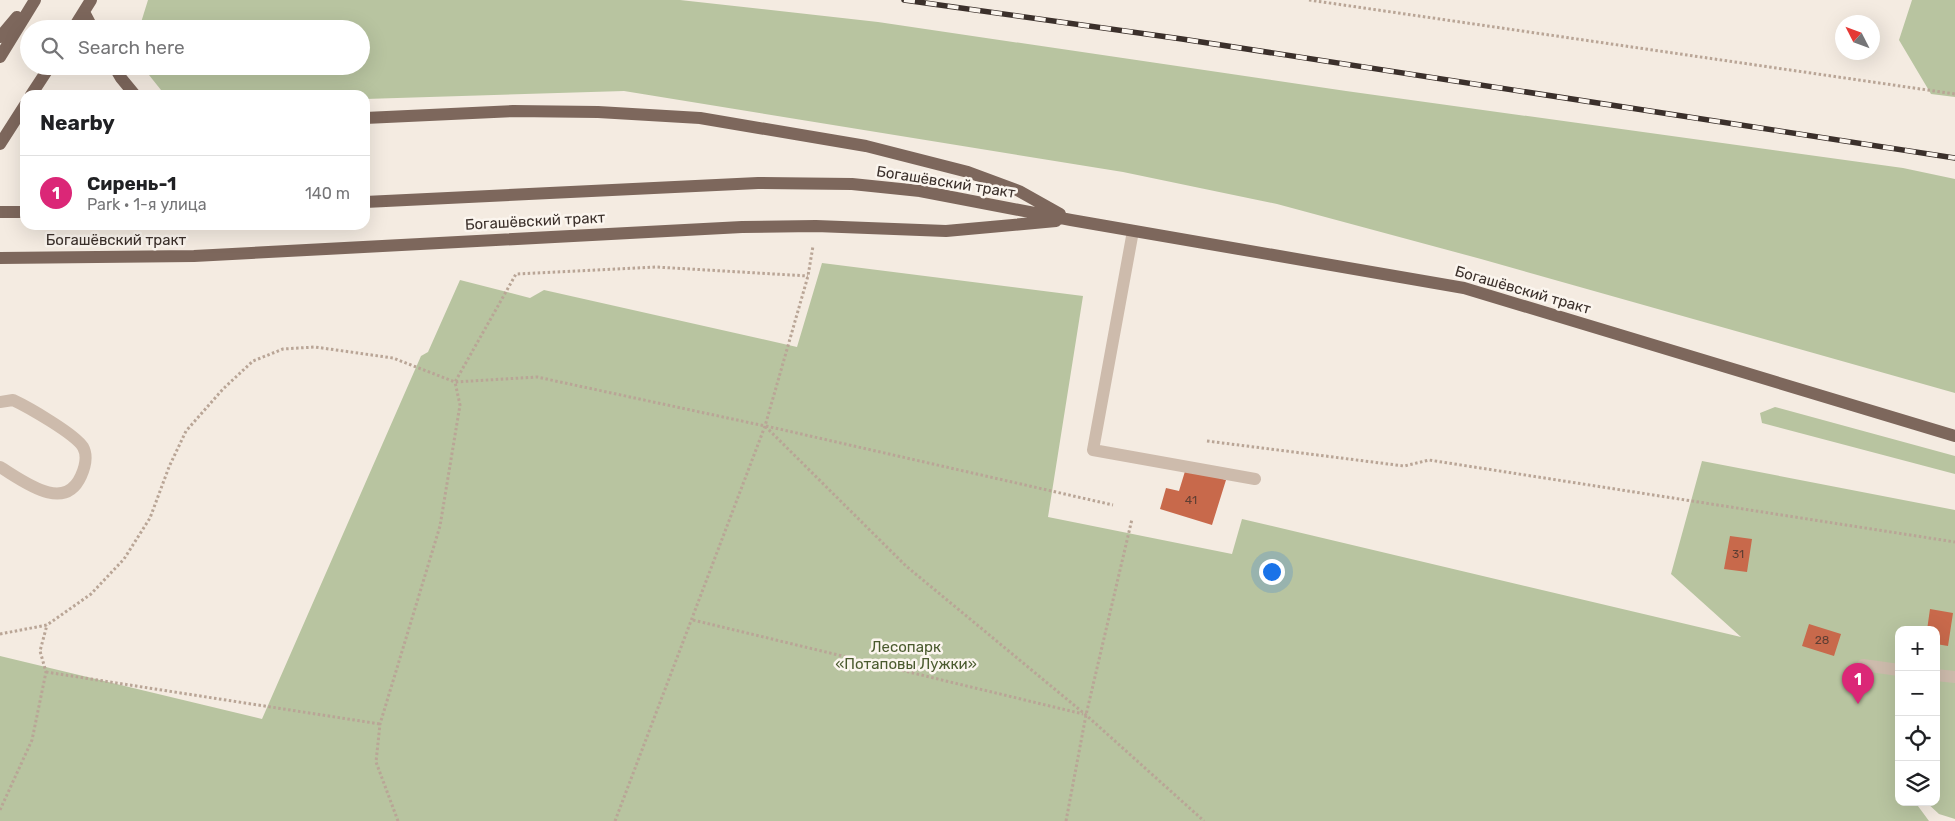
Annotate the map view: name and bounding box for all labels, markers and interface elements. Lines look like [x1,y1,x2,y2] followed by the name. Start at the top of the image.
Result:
[1835,15,1880,60] north arrow
[20,20,370,75] search box
[38,34,66,62] icon: search
[78,36,185,59] text: Search here
[40,110,115,135] text: Nearby
[875,162,1017,202] street label: Богашёвский тракт
[87,172,176,195] text: Сирень-1
[52,184,60,203] text: 1
[305,184,350,203] text: 140 m
[87,195,207,214] text: Park · 1-я улица
[464,208,606,234] street label: Богашёвский тракт
[46,231,187,249] street label: Богашёвский тракт
[1453,262,1593,318] street label: Богашёвский тракт
[1185,493,1197,507] house number: 41
[1732,547,1744,561] house number: 31
[1259,559,1285,585] your location
[1895,626,1940,806] map controls
[1895,626,1940,671] button: +
[1815,633,1829,647] house number: 28
[835,638,977,673] park label: Лесопарк «Потаповы Лужки»
[1842,663,1874,704] pin: 1
[1895,671,1940,716] button: −
[1895,716,1940,761] button: locate
[1895,761,1940,806] button: layers

